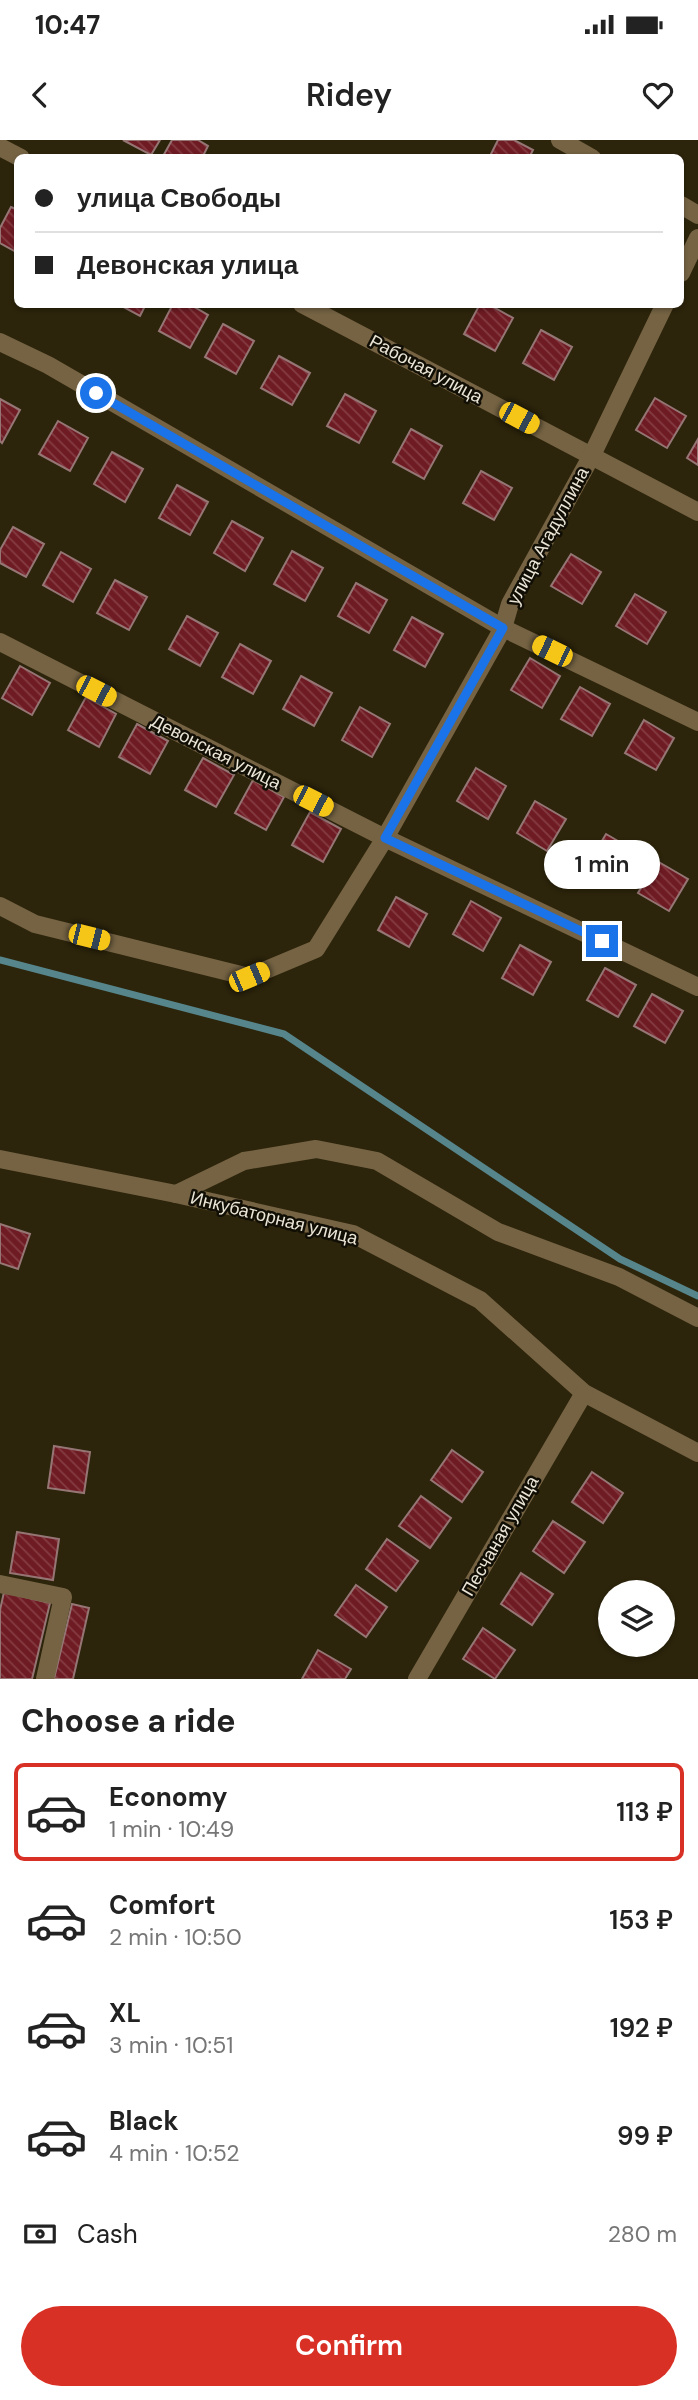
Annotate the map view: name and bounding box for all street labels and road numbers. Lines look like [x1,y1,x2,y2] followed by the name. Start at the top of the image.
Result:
[365,329,488,409] street label: Рабочая улица
[502,462,595,609] street label: улица Агадуллина
[147,709,286,796] street label: Девонская улица
[188,1186,361,1251] street label: Инкубаторная улица
[456,1471,545,1601] street label: Песчаная улица

